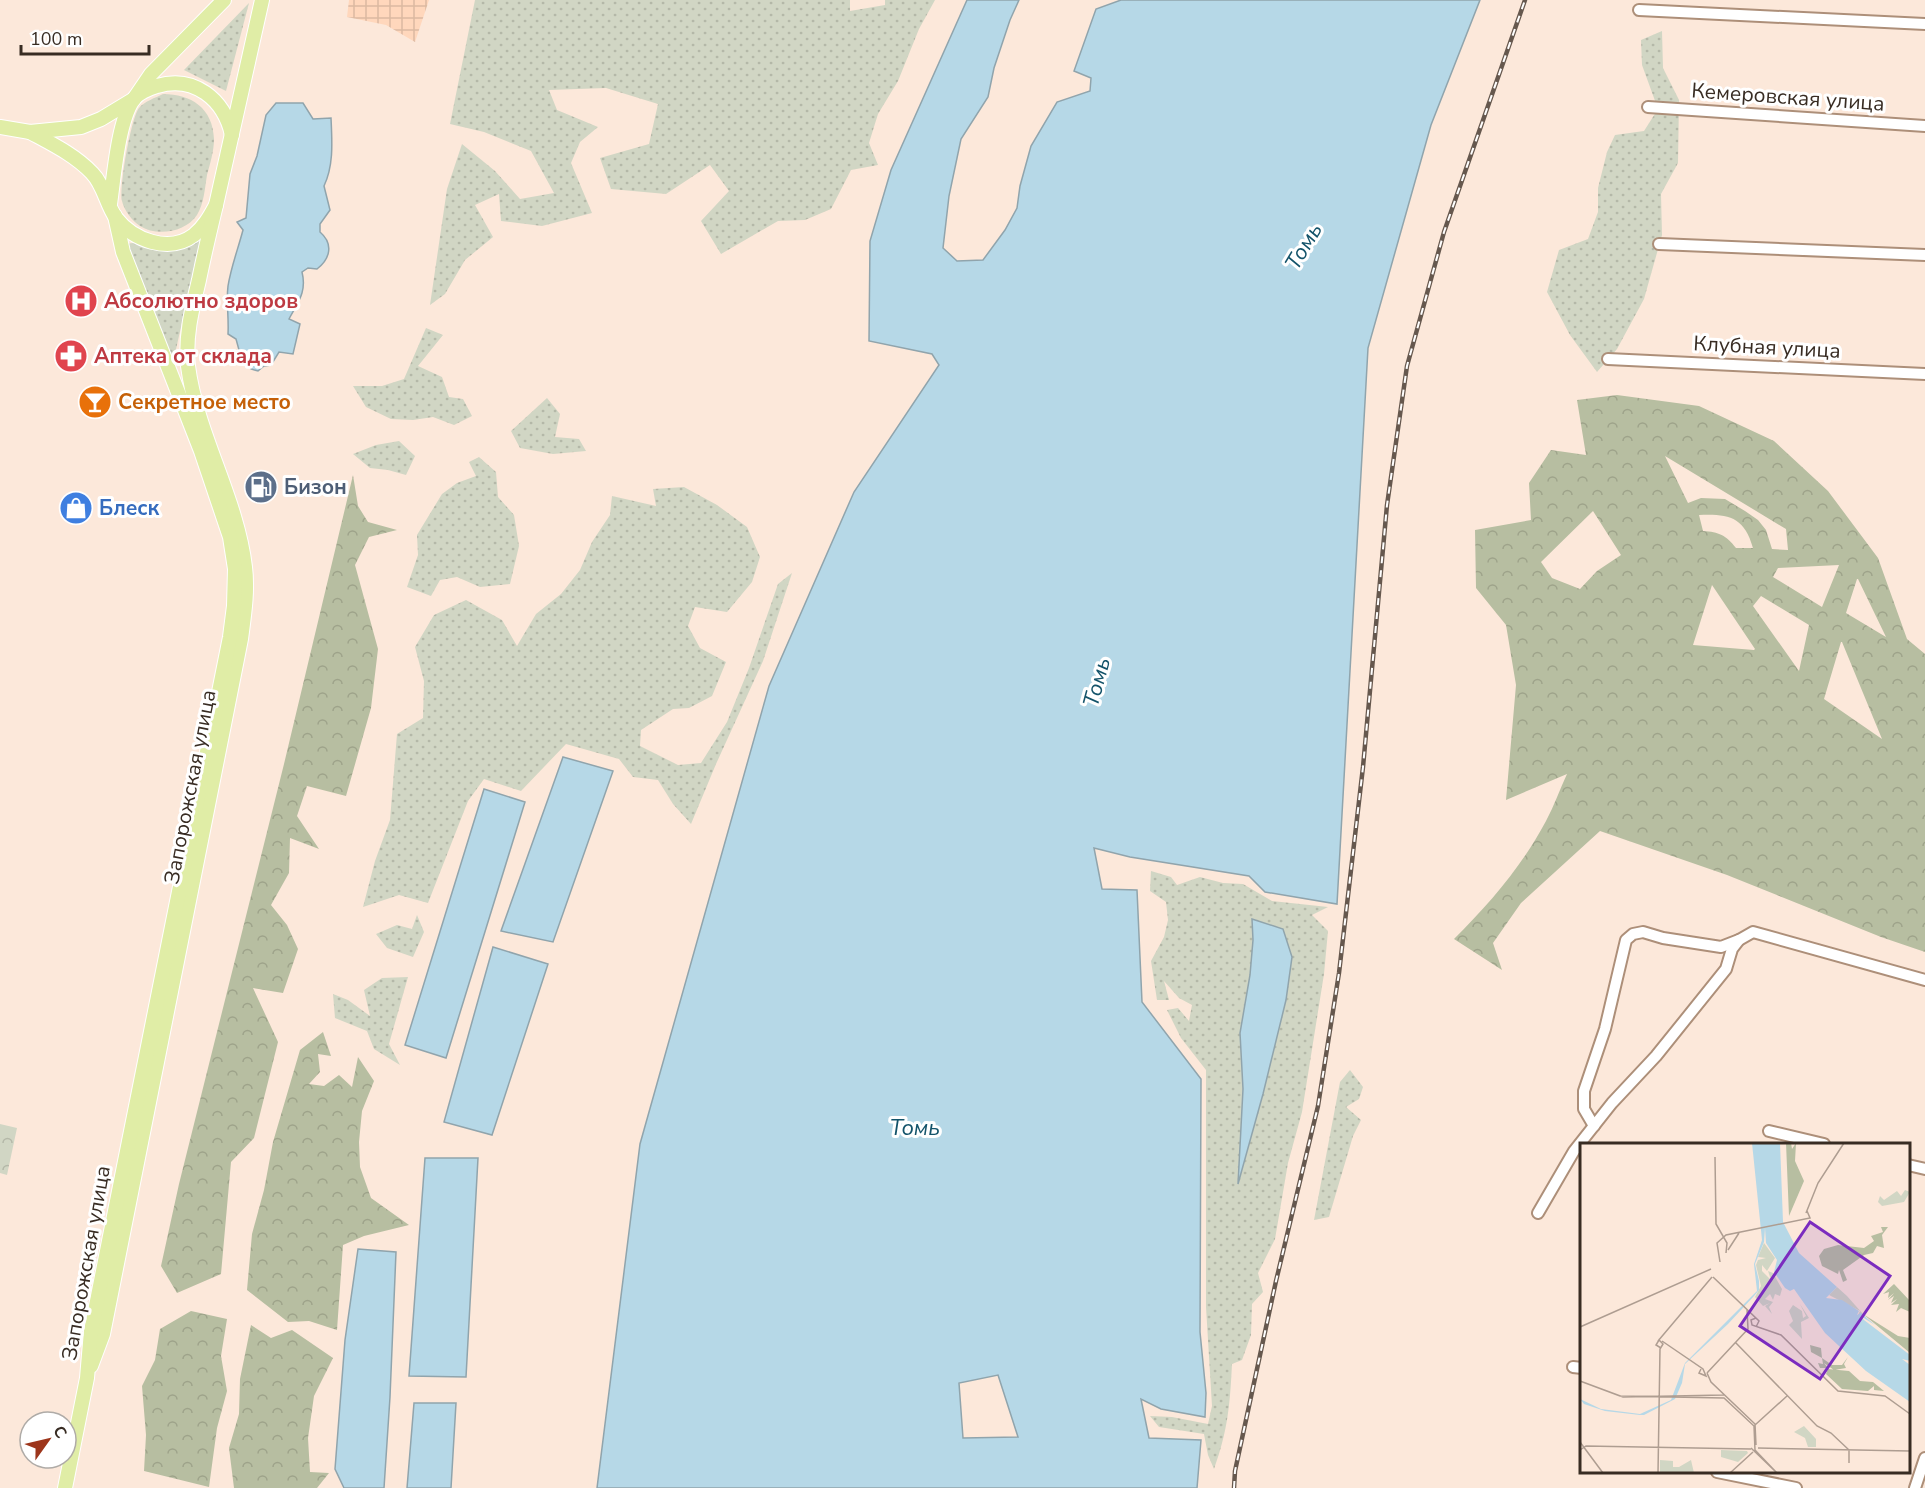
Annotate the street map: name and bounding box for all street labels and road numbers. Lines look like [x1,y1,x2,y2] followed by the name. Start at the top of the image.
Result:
[1691,76,1885,118] street label: Кемеровская улица
[1693,329,1841,365] street label: Клубная улица
[157,687,223,887] street label: Запорожская улица
[55,1163,117,1363] street label: Запорожская улица

